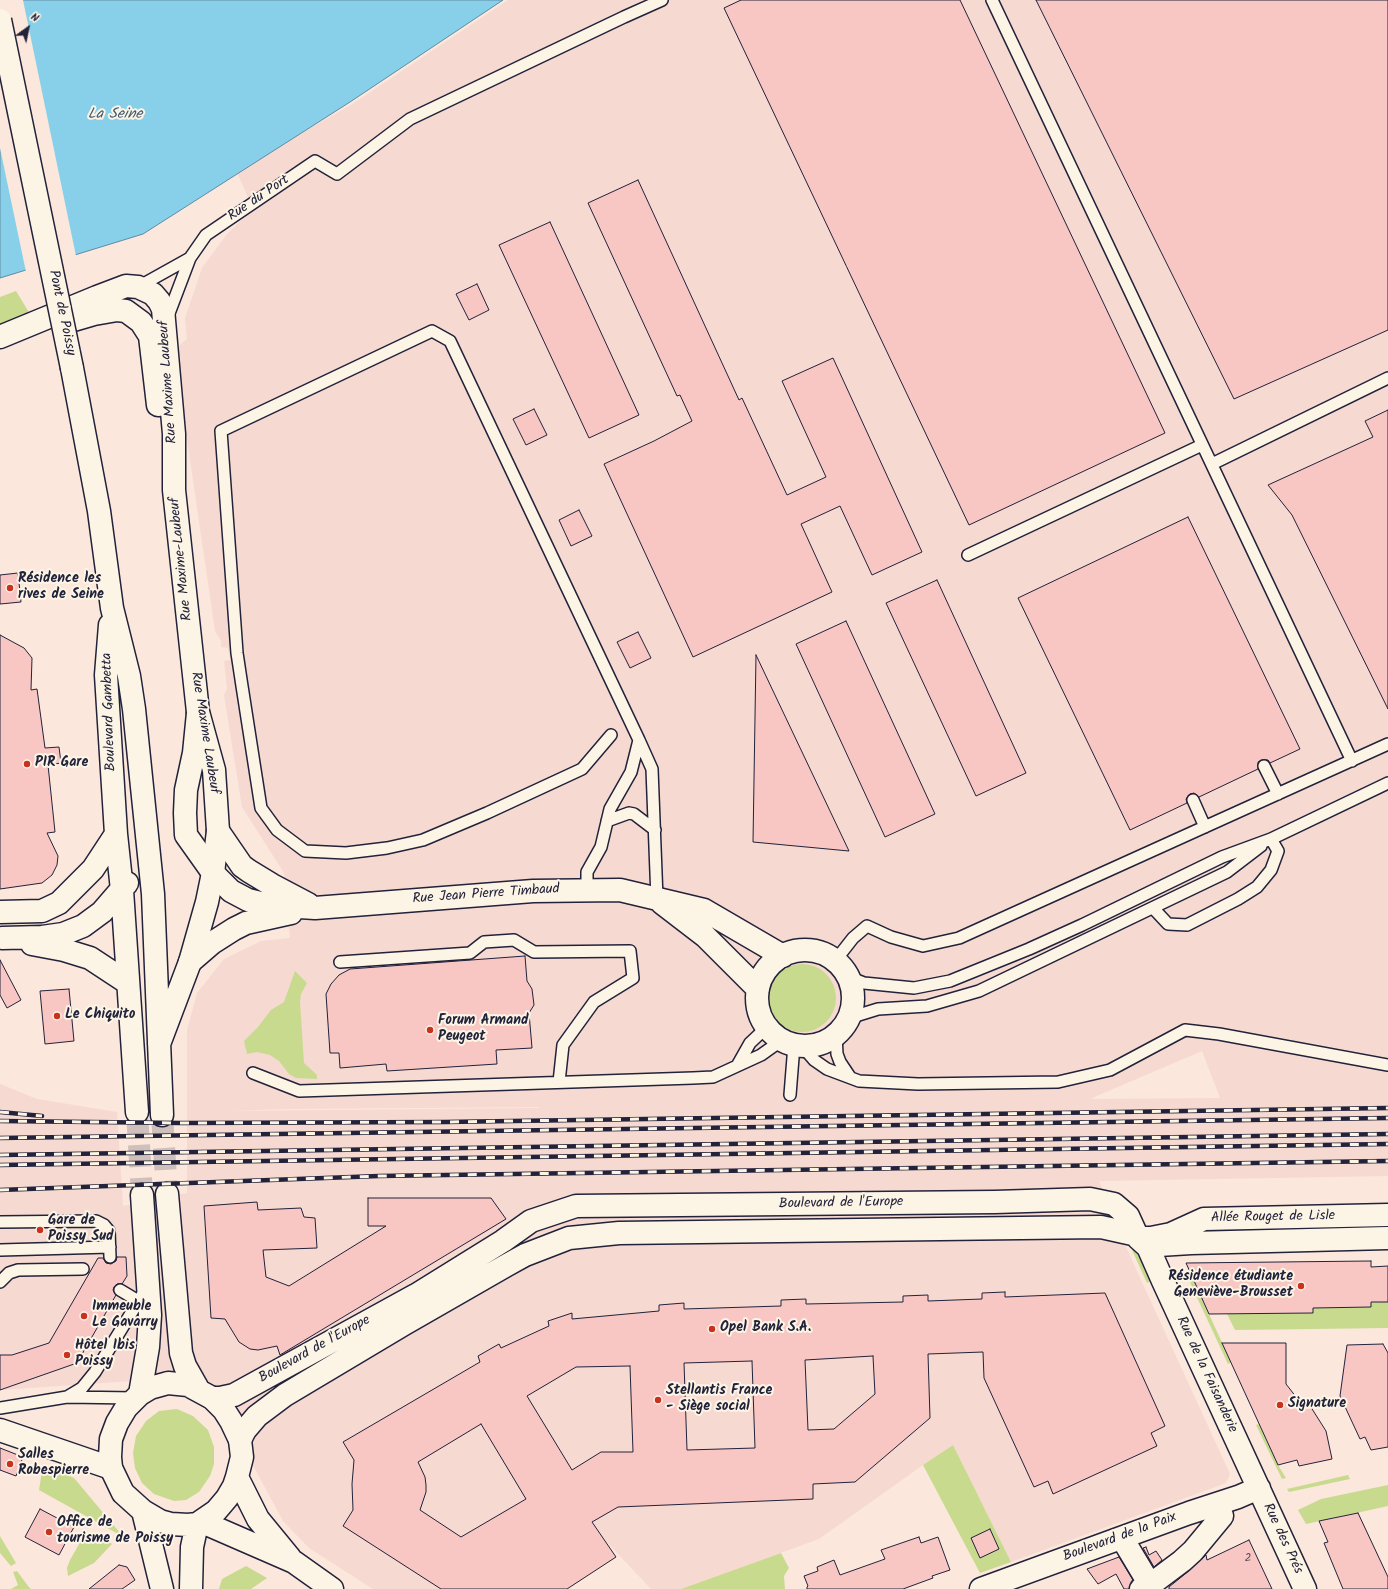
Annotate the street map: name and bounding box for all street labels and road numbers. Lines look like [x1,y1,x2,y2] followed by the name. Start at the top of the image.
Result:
[225,172,293,226] street label: Rue du Port
[44,269,78,357] street label: Pont de Poissy
[156,320,182,444] street label: Rue Maxime Laubeuf
[167,496,197,622] street label: Rue Maxime-Laubeuf
[100,652,120,772] street label: Boulevard Gambetta
[186,671,222,795] street label: Rue Maxime Laubeuf
[412,881,560,909] street label: Rue Jean Pierre Timbaud
[779,1195,903,1213] street label: Boulevard de l'Europe
[1211,1209,1335,1227] street label: Allée Rouget de Lisle
[256,1312,374,1388] street label: Boulevard de l'Europe
[1172,1314,1240,1436] street label: Rue de la Faisanderie
[1258,1501,1306,1577] street label: Rue des Prés
[1061,1510,1179,1566] street label: Boulevard de la Paix

